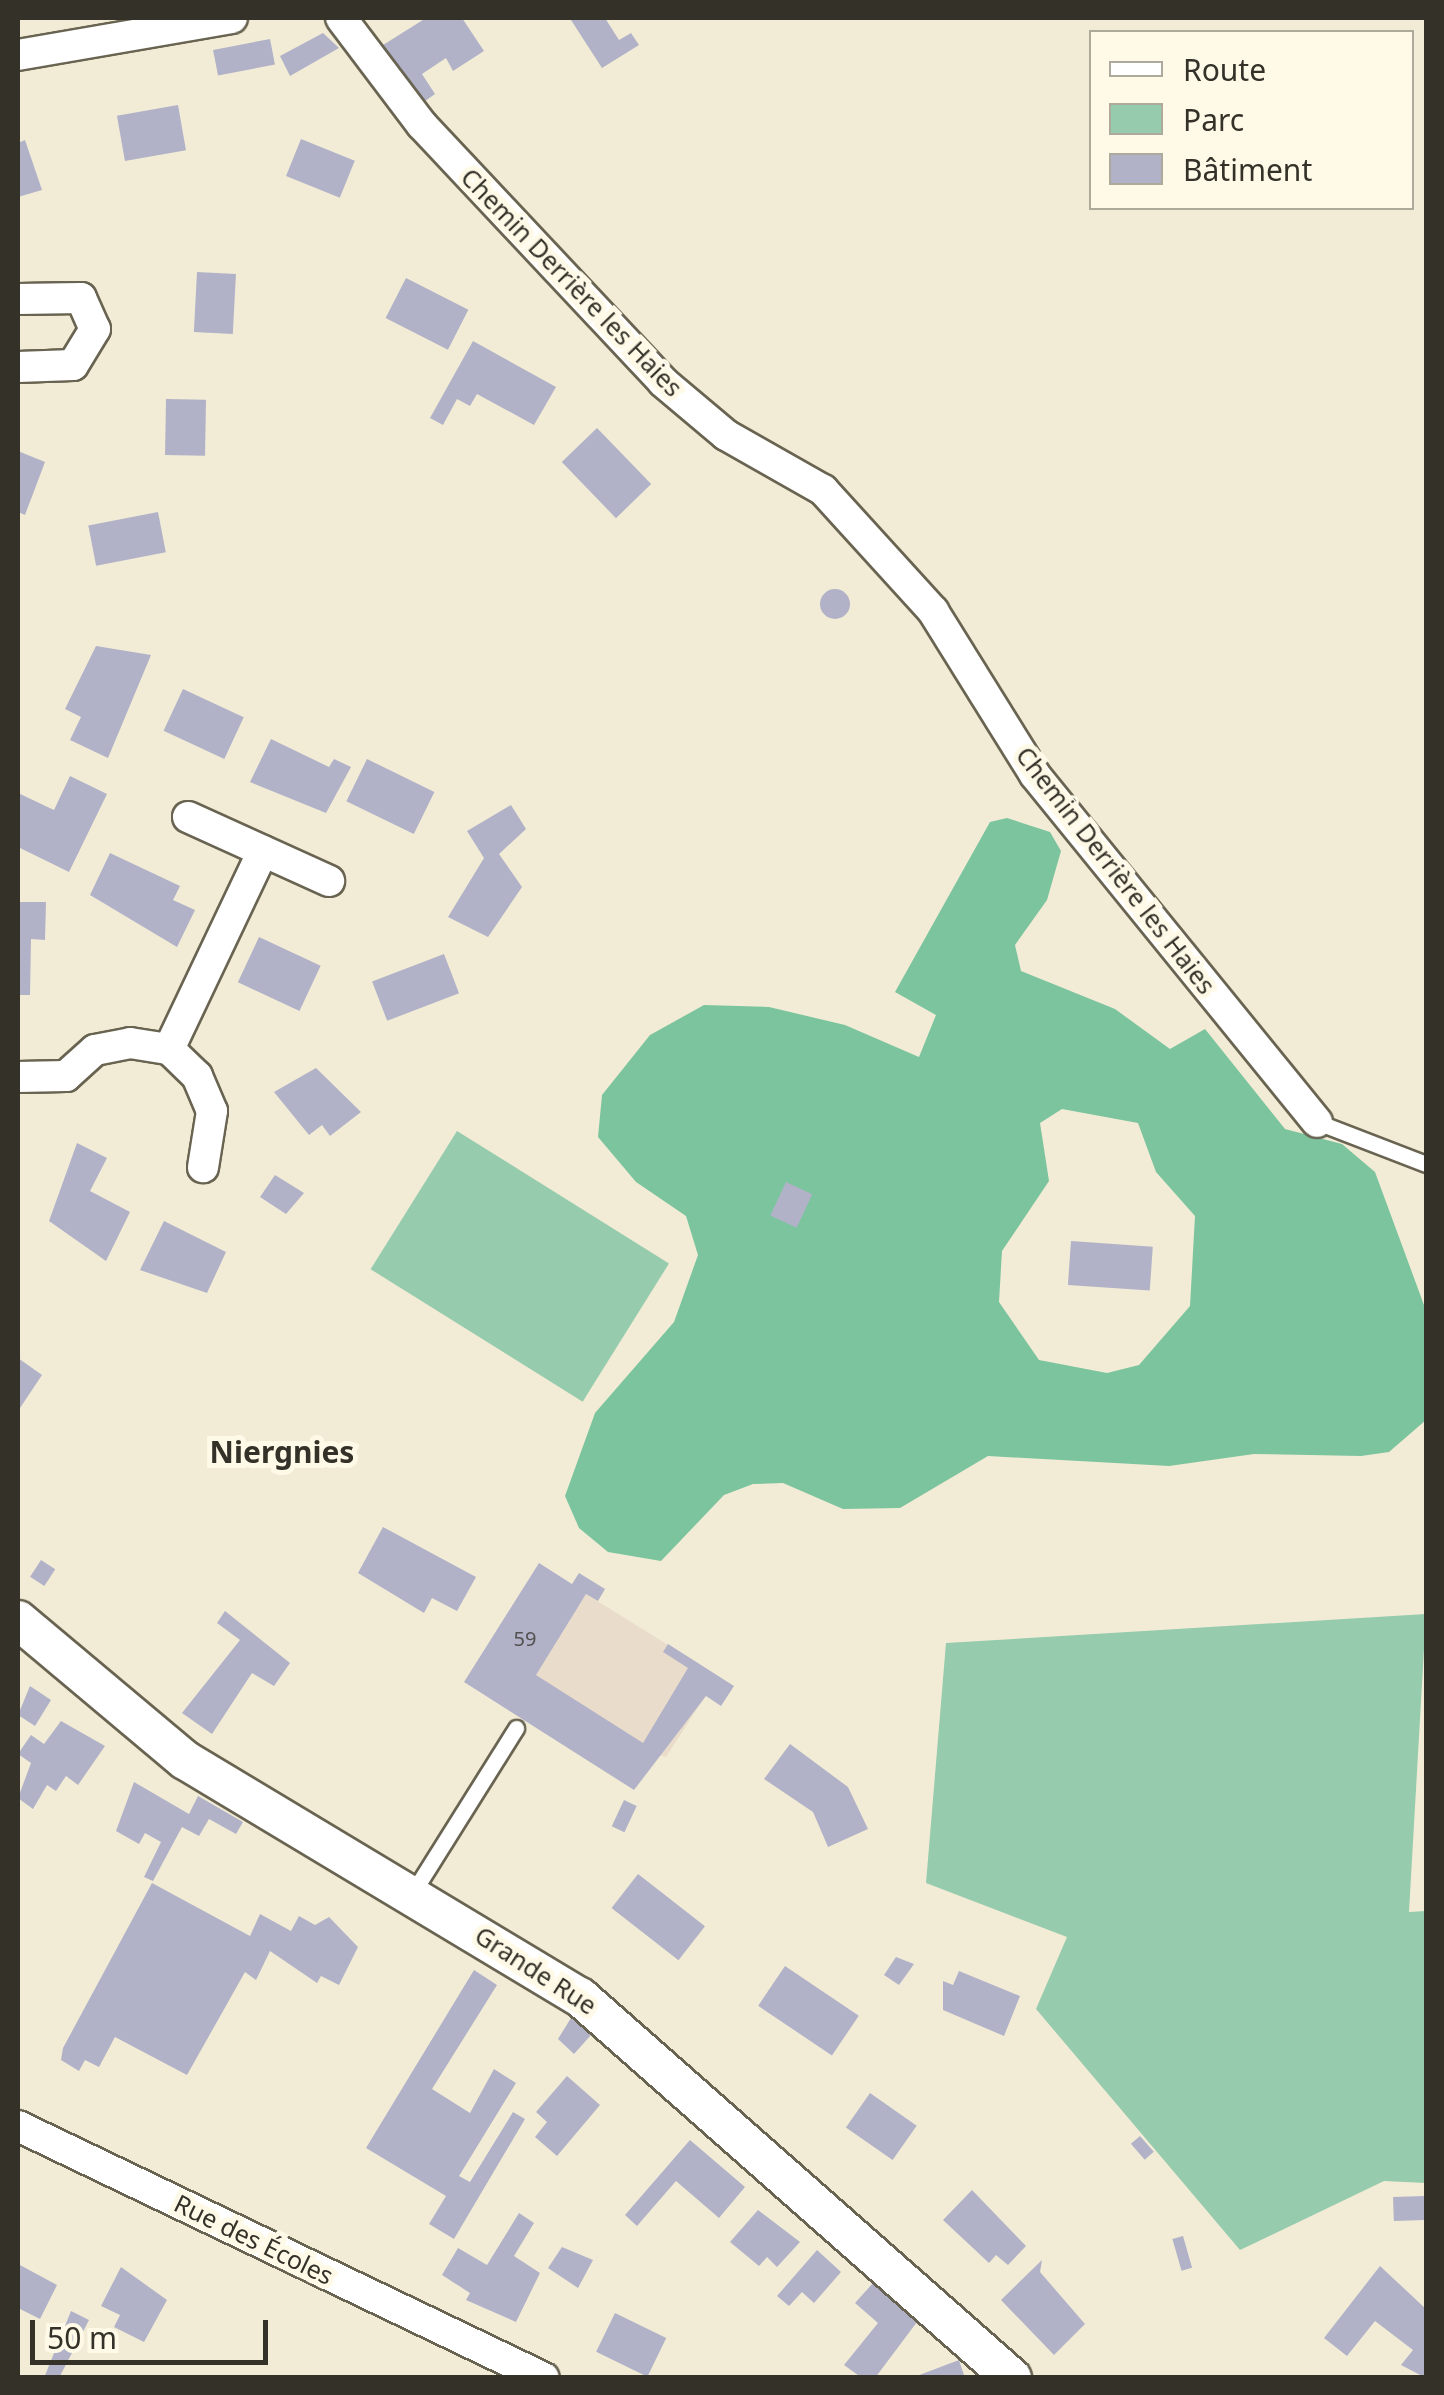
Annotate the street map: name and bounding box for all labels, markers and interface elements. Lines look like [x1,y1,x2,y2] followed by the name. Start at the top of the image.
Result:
[1089,30,1414,210] legend
[1183,49,1266,90] text: Route
[1183,99,1244,140] text: Parc
[1183,149,1312,190] text: Bâtiment
[455,162,689,402] street label: Chemin Derrière les Haies
[1010,741,1222,999] street label: Chemin Derrière les Haies
[210,1434,354,1470] district label: Niergnies
[514,1626,536,1650] house number: 59
[470,1920,602,2020] street label: Grande Rue
[170,2188,338,2290] street label: Rue des Écoles
[35,2300,272,2362] scale bar
[47,2317,117,2358] text: 50 m

